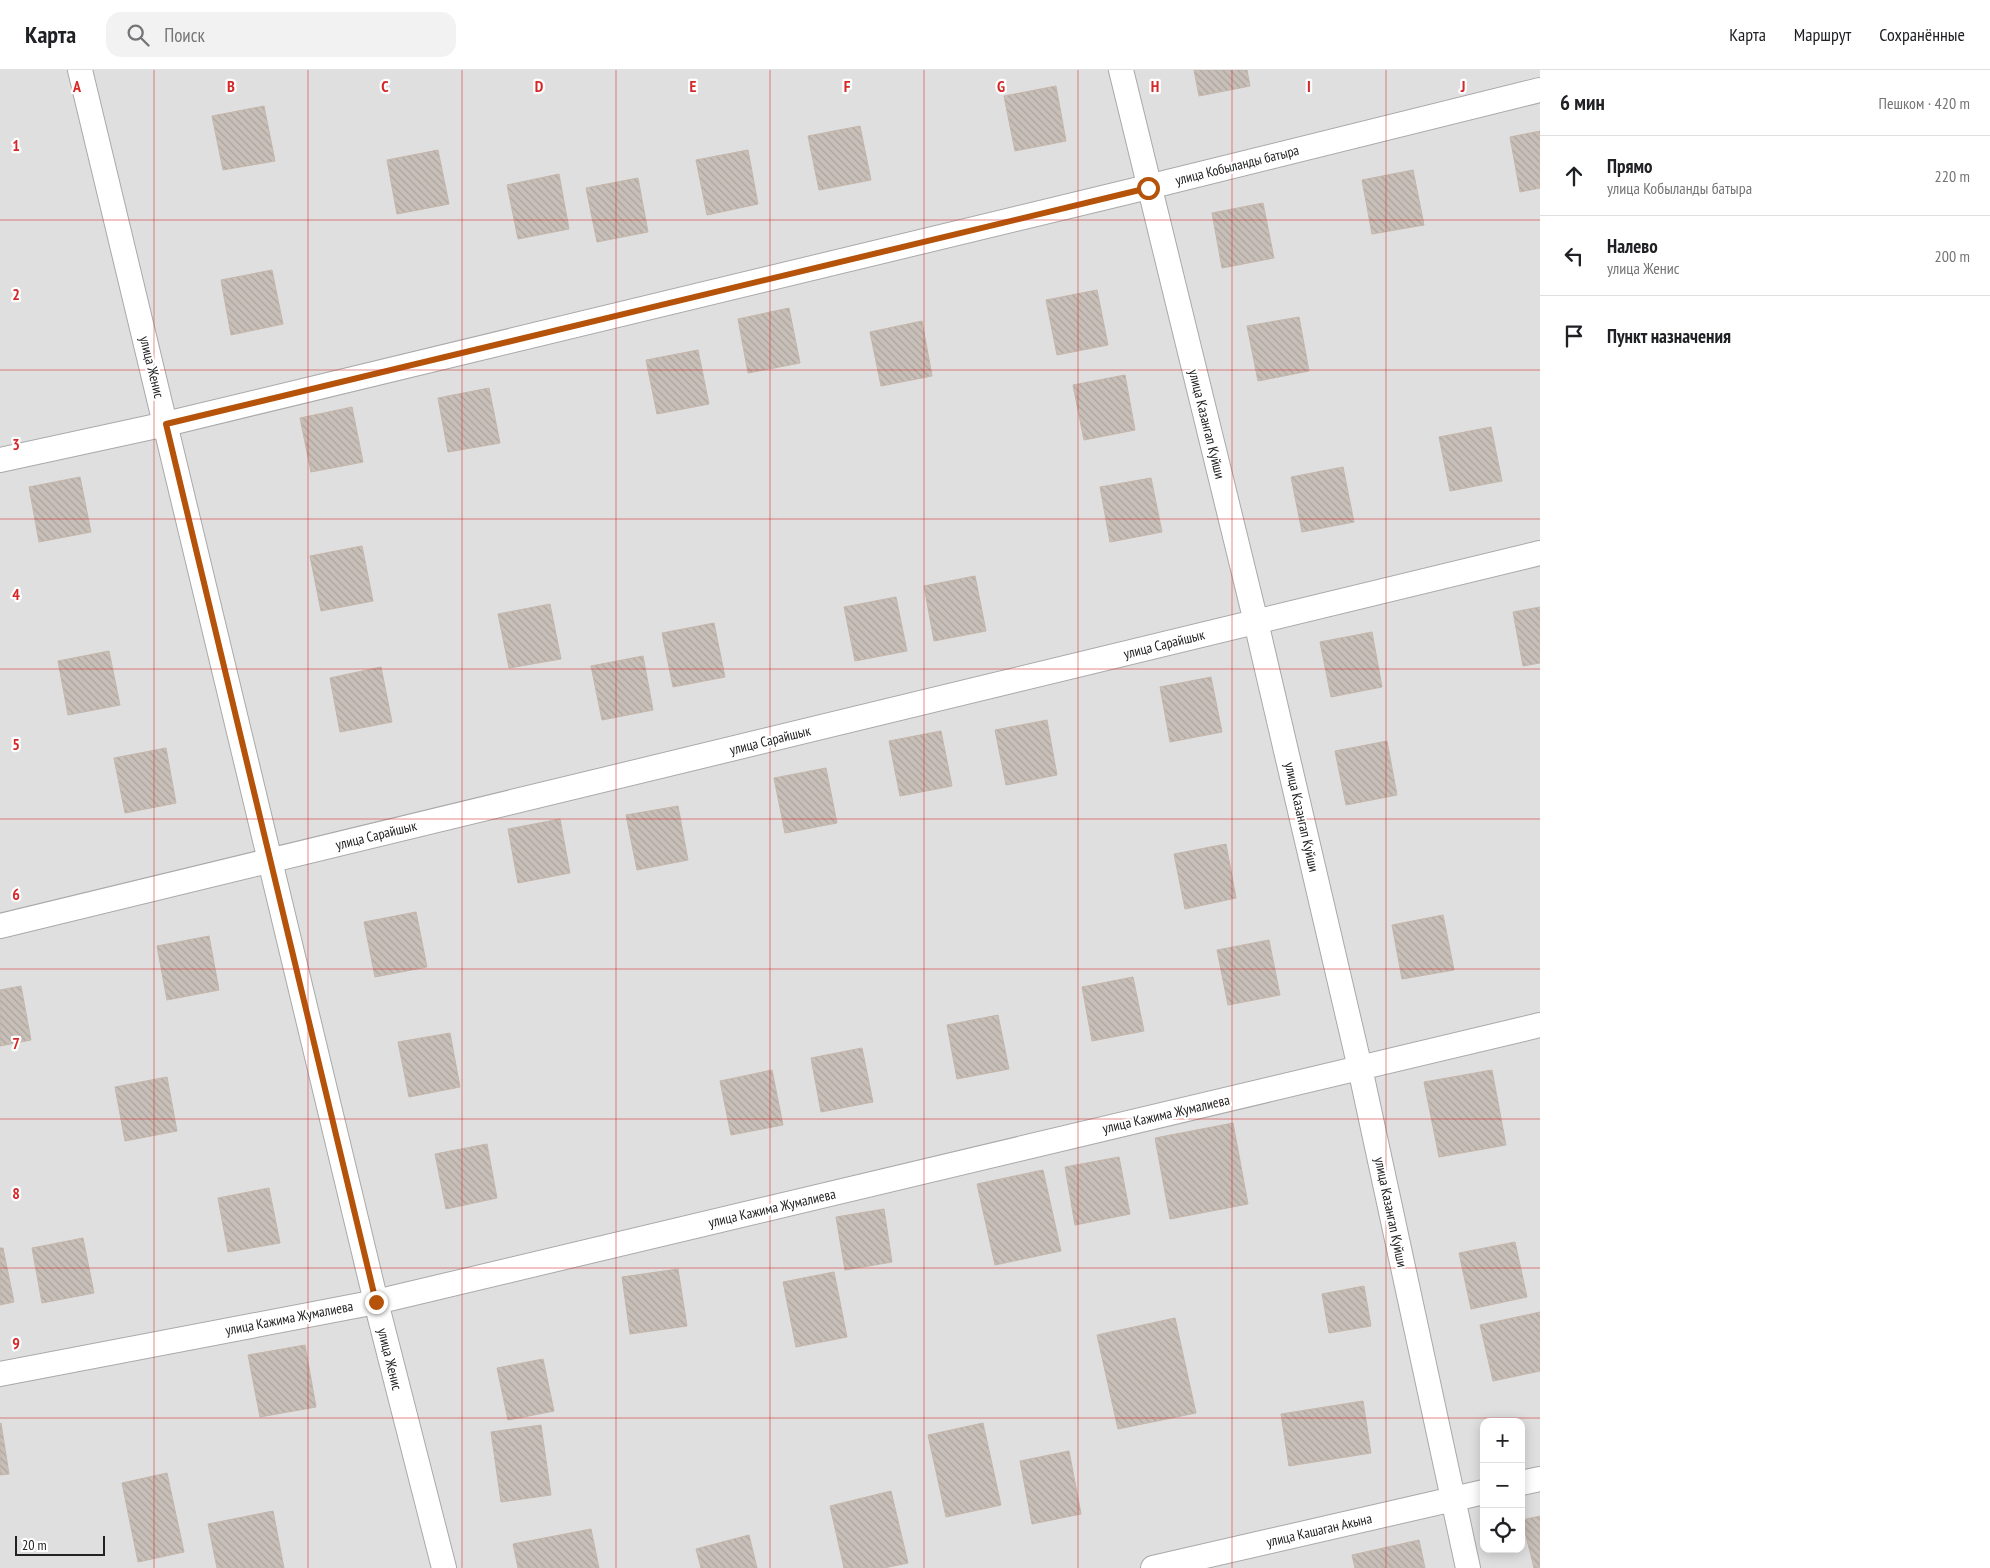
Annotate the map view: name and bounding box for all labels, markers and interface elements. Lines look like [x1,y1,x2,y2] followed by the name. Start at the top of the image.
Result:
[106,12,456,57] search box
[25,19,76,50] text: Карта
[124,21,152,49] icon: search
[164,23,205,47] text: Поиск
[1729,23,1766,46] text: Карта
[1794,23,1851,46] text: Маршрут
[1879,23,1965,46] text: Сохранённые
[72,76,82,96] text: A
[227,76,235,96] text: B
[381,76,389,96] text: C
[535,76,544,96] text: D
[690,76,697,96] text: E
[844,76,851,96] text: F
[997,76,1005,96] text: G
[1151,76,1159,96] text: H
[1307,76,1311,96] text: I
[1460,76,1465,96] text: J
[1560,89,1605,116] text: 6 мин
[1879,93,1970,113] text: Пешком · 420 m
[12,135,20,155] text: 1
[1173,141,1301,189] street label: улица Кобыланды батыра
[1607,154,1652,178] text: Прямо
[1560,162,1588,190] icon: ahead
[1935,166,1970,186] text: 220 m
[1137,177,1160,200] route start
[1607,178,1752,198] text: улица Кобыланды батыра
[1607,234,1658,258] text: Налево
[1560,242,1588,270] icon: left
[1935,246,1970,266] text: 200 m
[1607,258,1680,278] text: улица Женис
[12,284,20,304] text: 2
[1560,322,1588,350] icon: arrive
[1607,324,1731,348] text: Пункт назначения
[136,334,168,400] street label: улица Женис
[1185,367,1229,481] street label: улица Казангап Куйши
[12,434,20,454] text: 3
[12,584,20,604] text: 4
[1122,625,1207,663] street label: улица Сарайшык
[728,721,813,759] street label: улица Сарайшык
[12,734,20,754] text: 5
[1281,760,1323,874] street label: улица Казангап Куйши
[334,816,419,854] street label: улица Сарайшык
[12,884,20,904] text: 6
[12,1033,20,1053] text: 7
[1101,1091,1231,1137] street label: улица Кажима Жумалиева
[1371,1155,1411,1269] street label: улица Казангап Куйши
[12,1183,20,1203] text: 8
[707,1185,837,1231] street label: улица Кажима Жумалиева
[365,1291,388,1314] route end
[224,1297,354,1339] street label: улица Кажима Жумалиева
[374,1326,406,1392] street label: улица Женис
[12,1333,20,1353] text: 9
[1480,1418,1525,1553] map controls
[1480,1418,1525,1463] button: +
[1480,1463,1525,1508] button: −
[1480,1508,1525,1553] button: locate
[1264,1509,1374,1551] street label: улица Кашаган Акына
[15,1533,105,1556] scale bar
[22,1536,47,1554] text: 20 m

